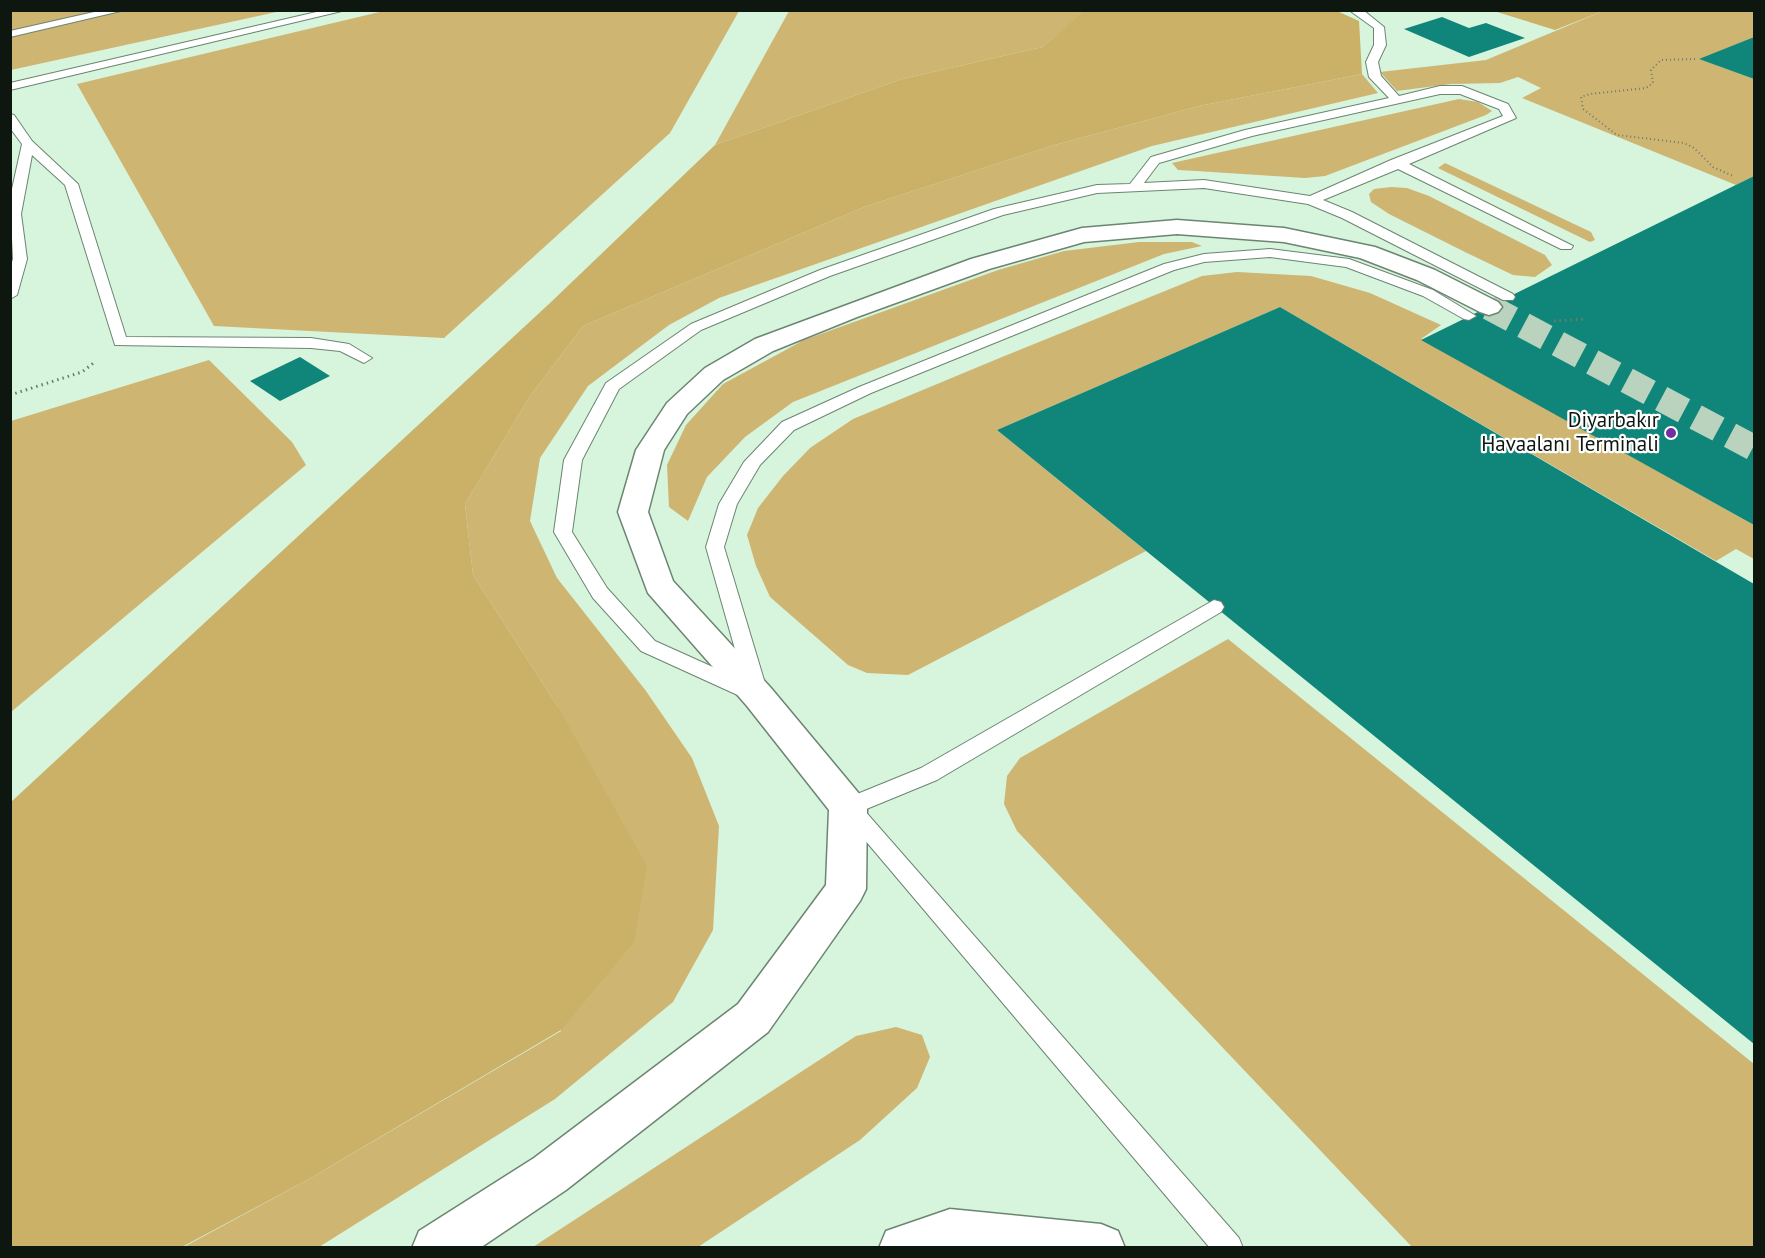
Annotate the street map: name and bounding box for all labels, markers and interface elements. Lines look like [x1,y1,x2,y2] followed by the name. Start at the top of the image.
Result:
[1481,408,1659,458] place label: Diyarbakır Havaalanı Terminali
[1664,426,1678,440] marker: Diyarbakır Havaalanı Terminali

